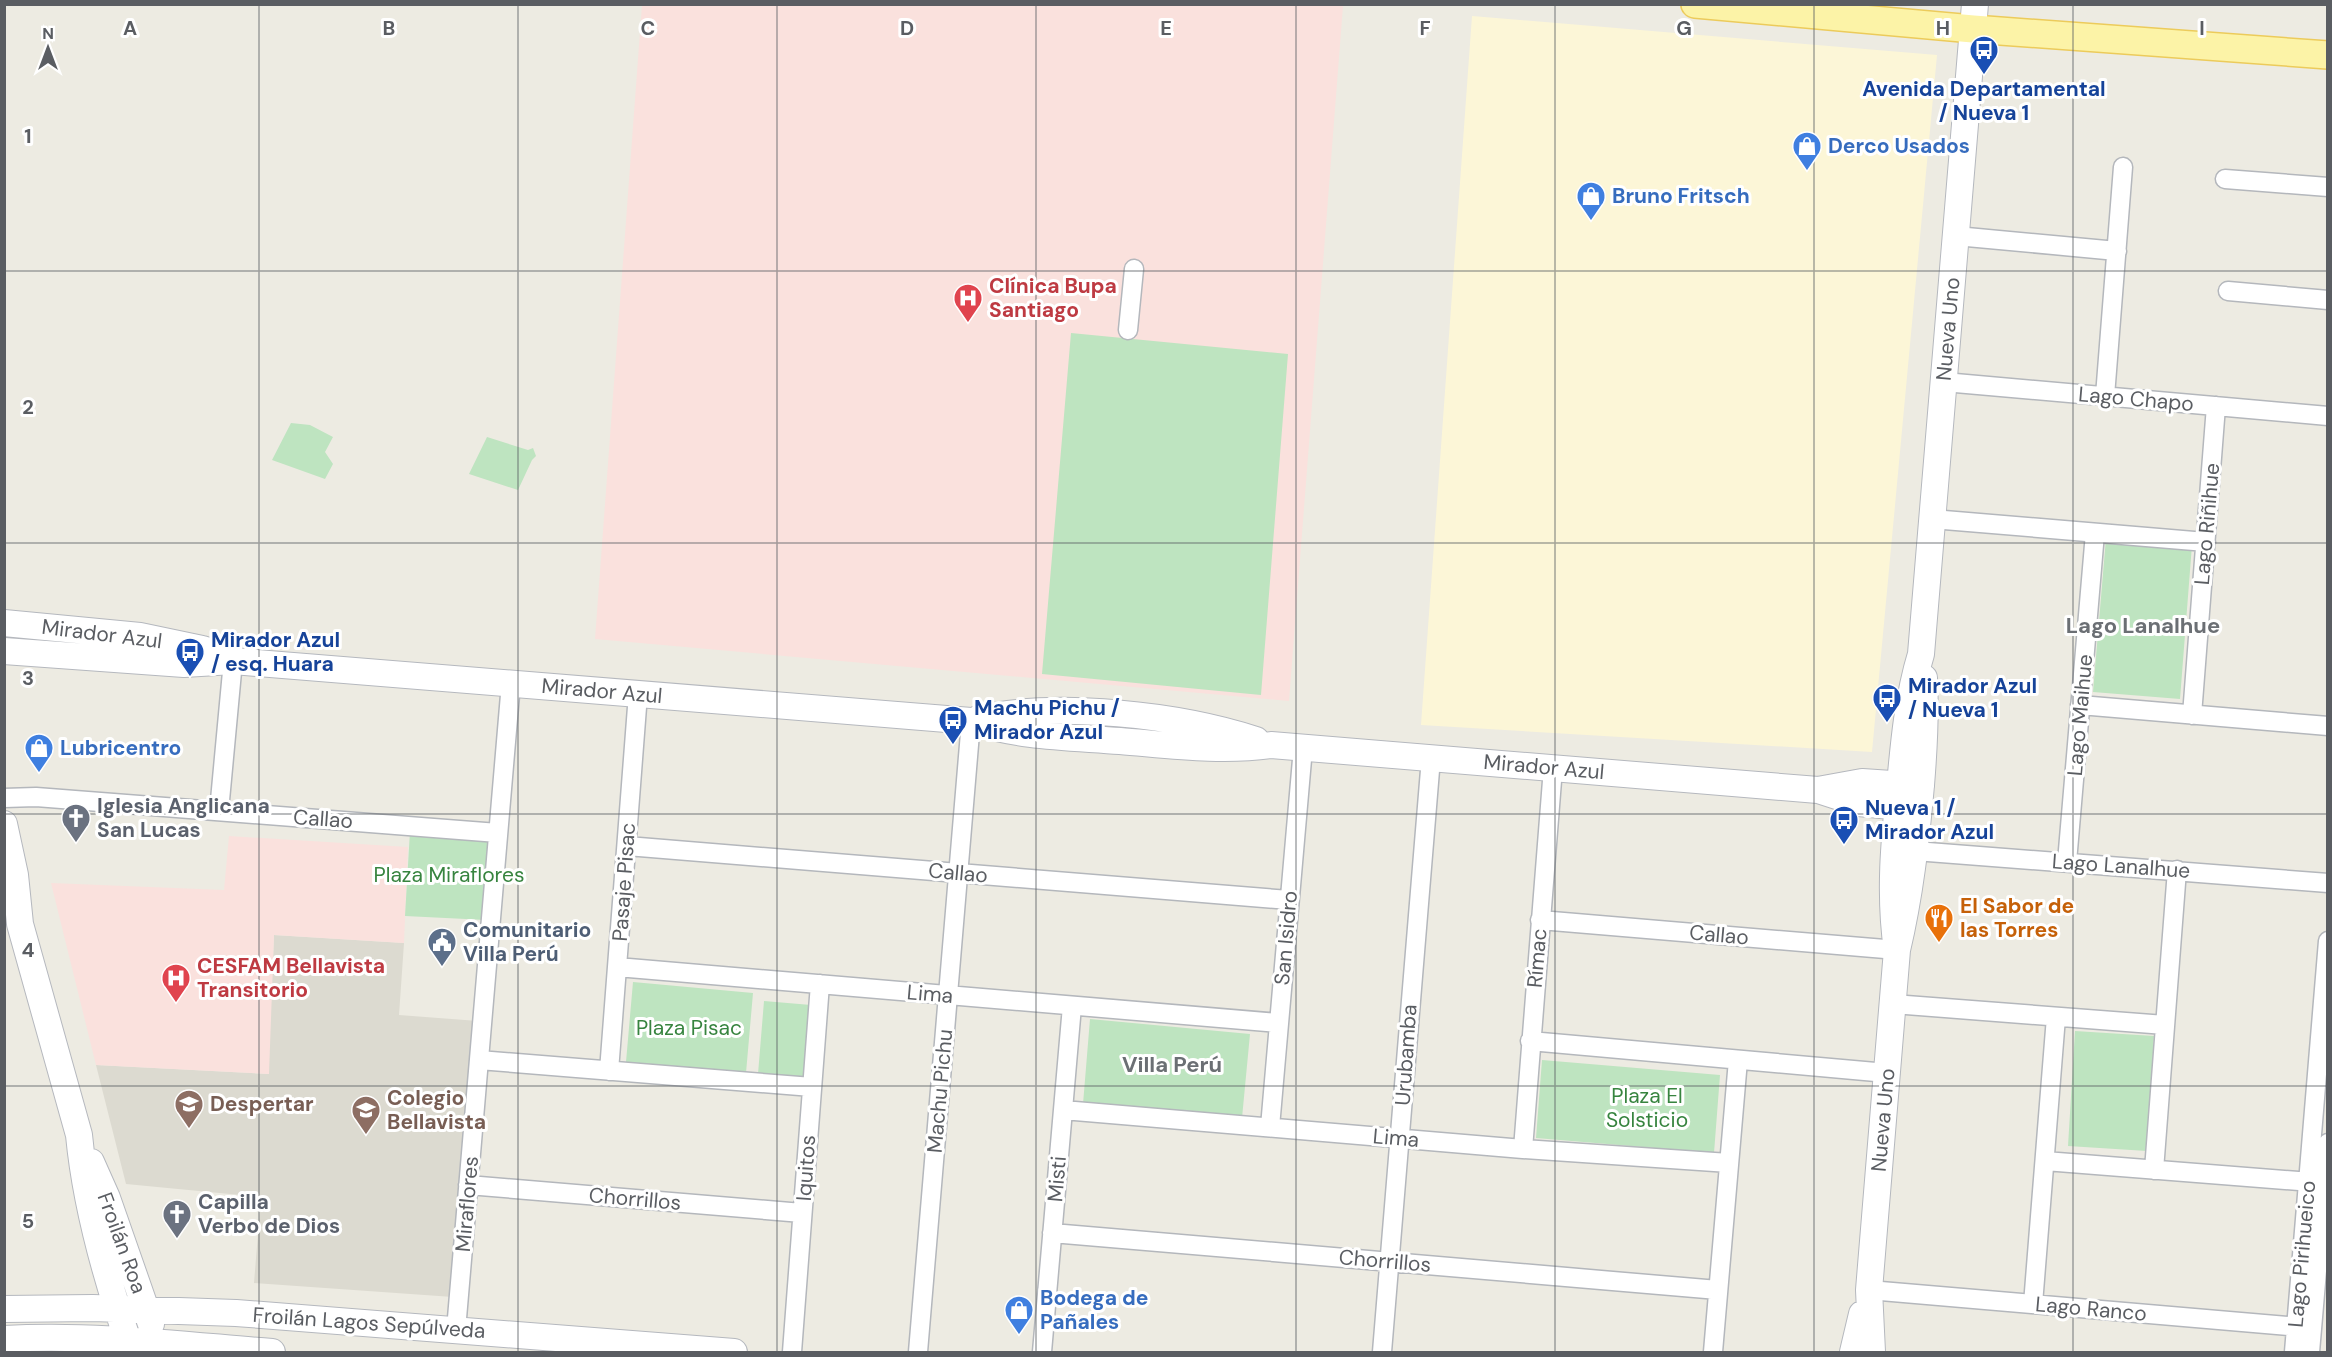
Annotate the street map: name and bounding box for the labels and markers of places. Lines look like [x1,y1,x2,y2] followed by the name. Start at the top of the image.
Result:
[1968,34,2000,76] bus stop icon: Avenida Departamental / Nueva 1
[1862,75,2106,127] place label: Avenida Departamental / Nueva 1
[1791,130,1823,172] shop icon: Derco Usados
[1828,132,1970,160] place label: Derco Usados
[1575,180,1607,222] shop icon: Bruno Fritsch
[1612,182,1750,210] place label: Bruno Fritsch
[989,272,1117,324] place label: Clínica Bupa Santiago
[952,282,984,324] hospital icon: Clínica Bupa Santiago
[211,626,340,678] place label: Mirador Azul / esq. Huara
[174,636,206,678] bus stop icon: Mirador Azul / esq. Huara
[1908,672,2037,724] place label: Mirador Azul / Nueva 1
[1871,682,1903,724] bus stop icon: Mirador Azul / Nueva 1
[974,694,1120,746] place label: Machu Pichu / Mirador Azul
[937,704,969,746] bus stop icon: Machu Pichu / Mirador Azul
[23,732,55,774] shop icon: Lubricentro
[60,734,181,762] place label: Lubricentro
[97,792,270,844] place label: Iglesia Anglicana San Lucas
[1865,794,1994,846] place label: Nueva 1 / Mirador Azul
[60,802,92,844] church icon: Iglesia Anglicana San Lucas
[1828,804,1860,846] bus stop icon: Nueva 1 / Mirador Azul
[1960,892,2074,944] place label: El Sabor de las Torres
[1923,902,1955,944] restaurant icon: El Sabor de las Torres
[463,916,591,968] place label: Comunitario Villa Perú
[426,926,458,968] public building icon: Comunitario Villa Perú
[197,952,385,1004] place label: CESFAM Bellavista Transitorio
[160,962,192,1004] hospital icon: CESFAM Bellavista Transitorio
[387,1084,486,1136] place label: Colegio Bellavista
[173,1088,205,1130] school or university icon: Despertar
[210,1090,314,1118] place label: Despertar
[350,1094,382,1136] school or university icon: Colegio Bellavista
[198,1188,340,1240] place label: Capilla Verbo de Dios
[161,1198,193,1240] church icon: Capilla Verbo de Dios
[1040,1284,1149,1336] place label: Bodega de Pañales
[1003,1294,1035,1336] shop icon: Bodega de Pañales

